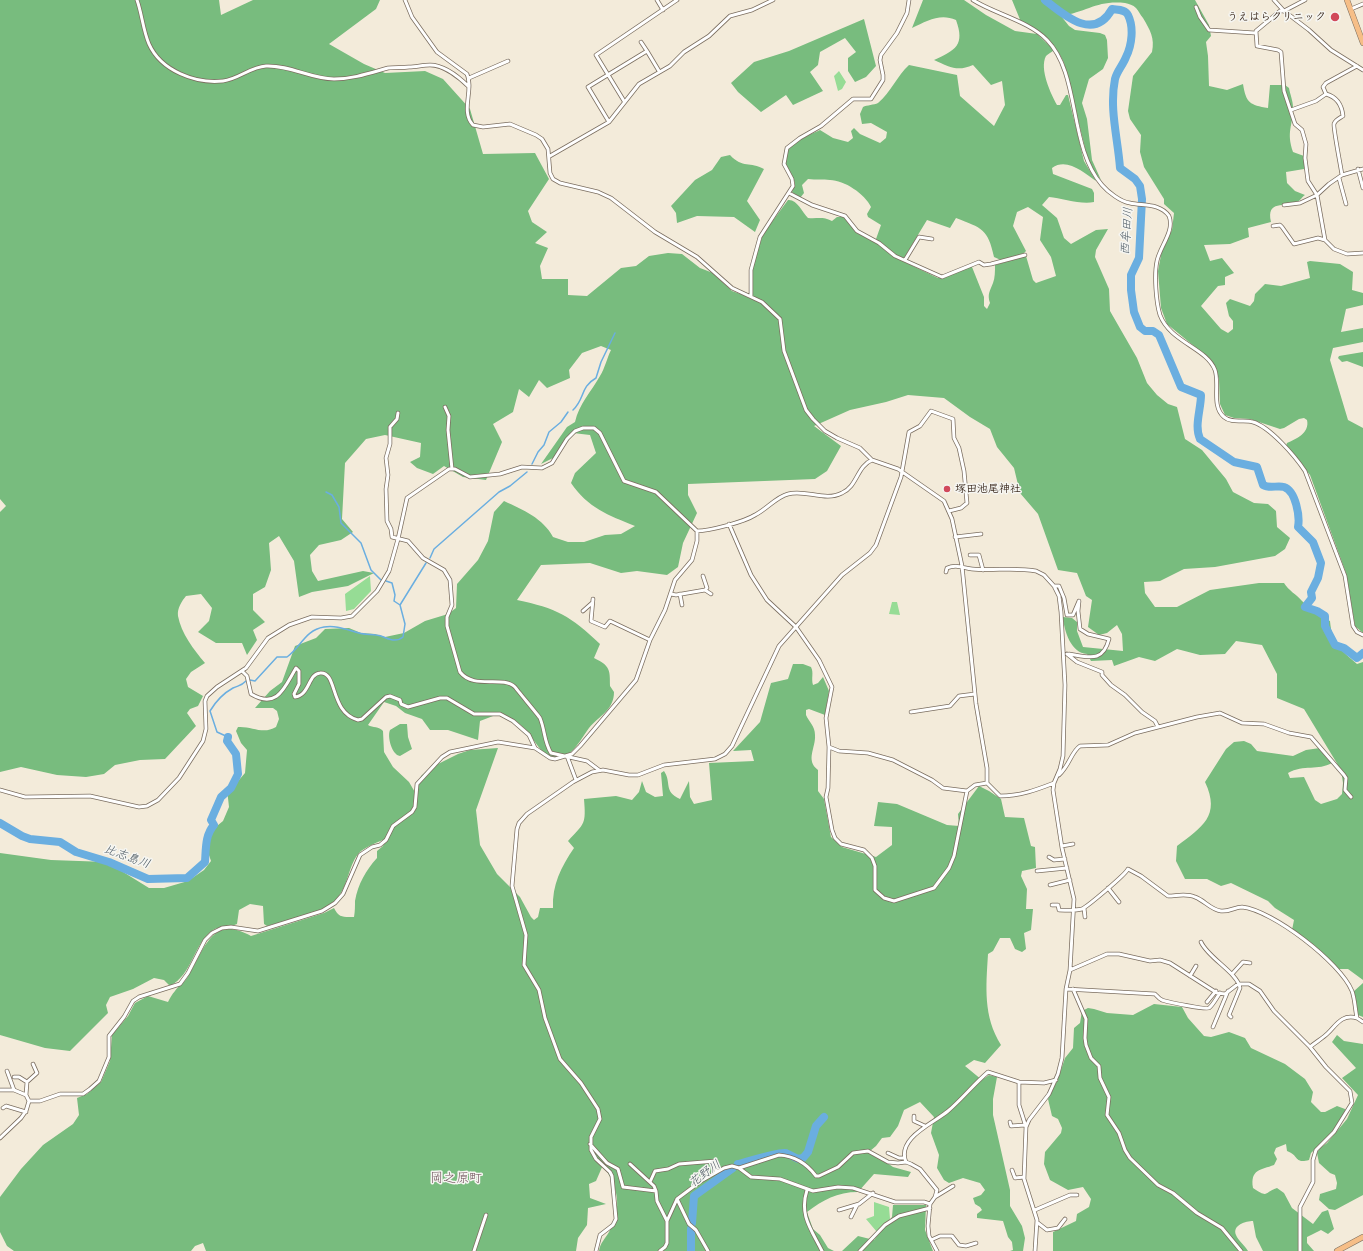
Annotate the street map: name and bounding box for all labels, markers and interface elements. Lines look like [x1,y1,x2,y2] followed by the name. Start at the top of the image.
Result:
[1227,10,1326,24] place label: うえはらクリニック
[1329,11,1341,23] marker: うえはらクリニック
[1118,207,1136,255] water label: 西牟田川
[955,482,1021,496] place label: 塚田池尾神社
[942,484,952,494] marker: 塚田池尾神社
[102,842,152,872] water label: 比志島川
[686,1157,724,1191] water label: 花野川
[430,1171,482,1187] district label: 岡之原町

